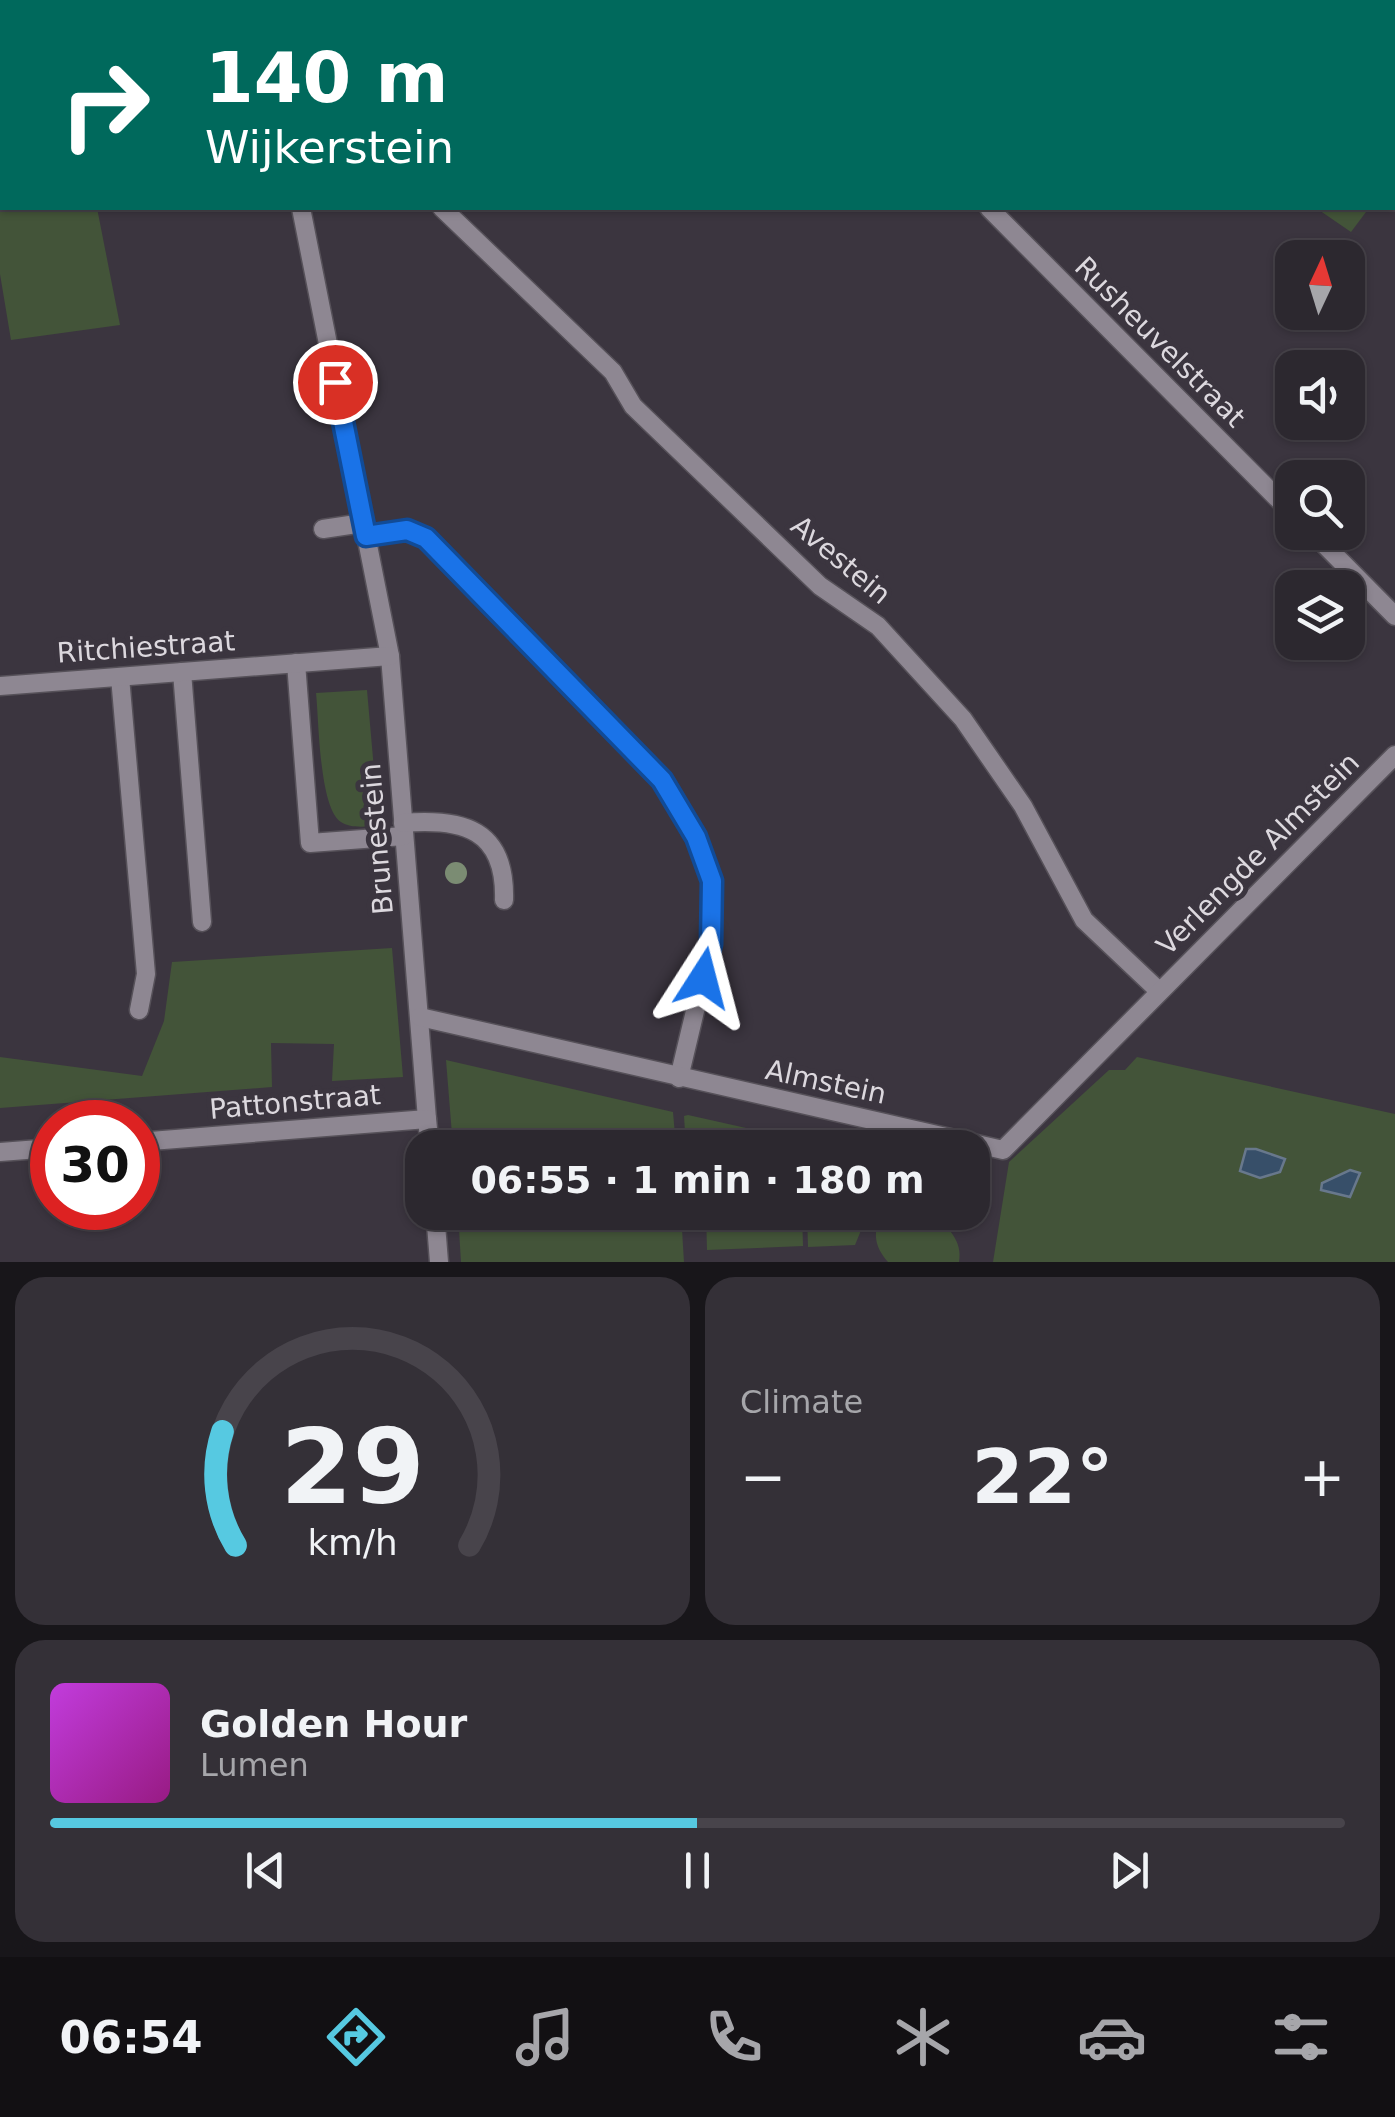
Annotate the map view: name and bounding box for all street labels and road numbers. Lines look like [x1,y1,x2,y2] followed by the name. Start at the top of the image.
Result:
[1068,250,1252,434] street label: Rusheuvelstraat
[785,509,897,611] street label: Avestein
[56,624,236,670] street label: Ritchiestraat
[1150,746,1366,962] street label: Verlengde Almstein
[354,762,400,916] street label: Brunestein
[763,1053,889,1111] street label: Almstein
[208,1078,382,1126] street label: Pattonstraat

